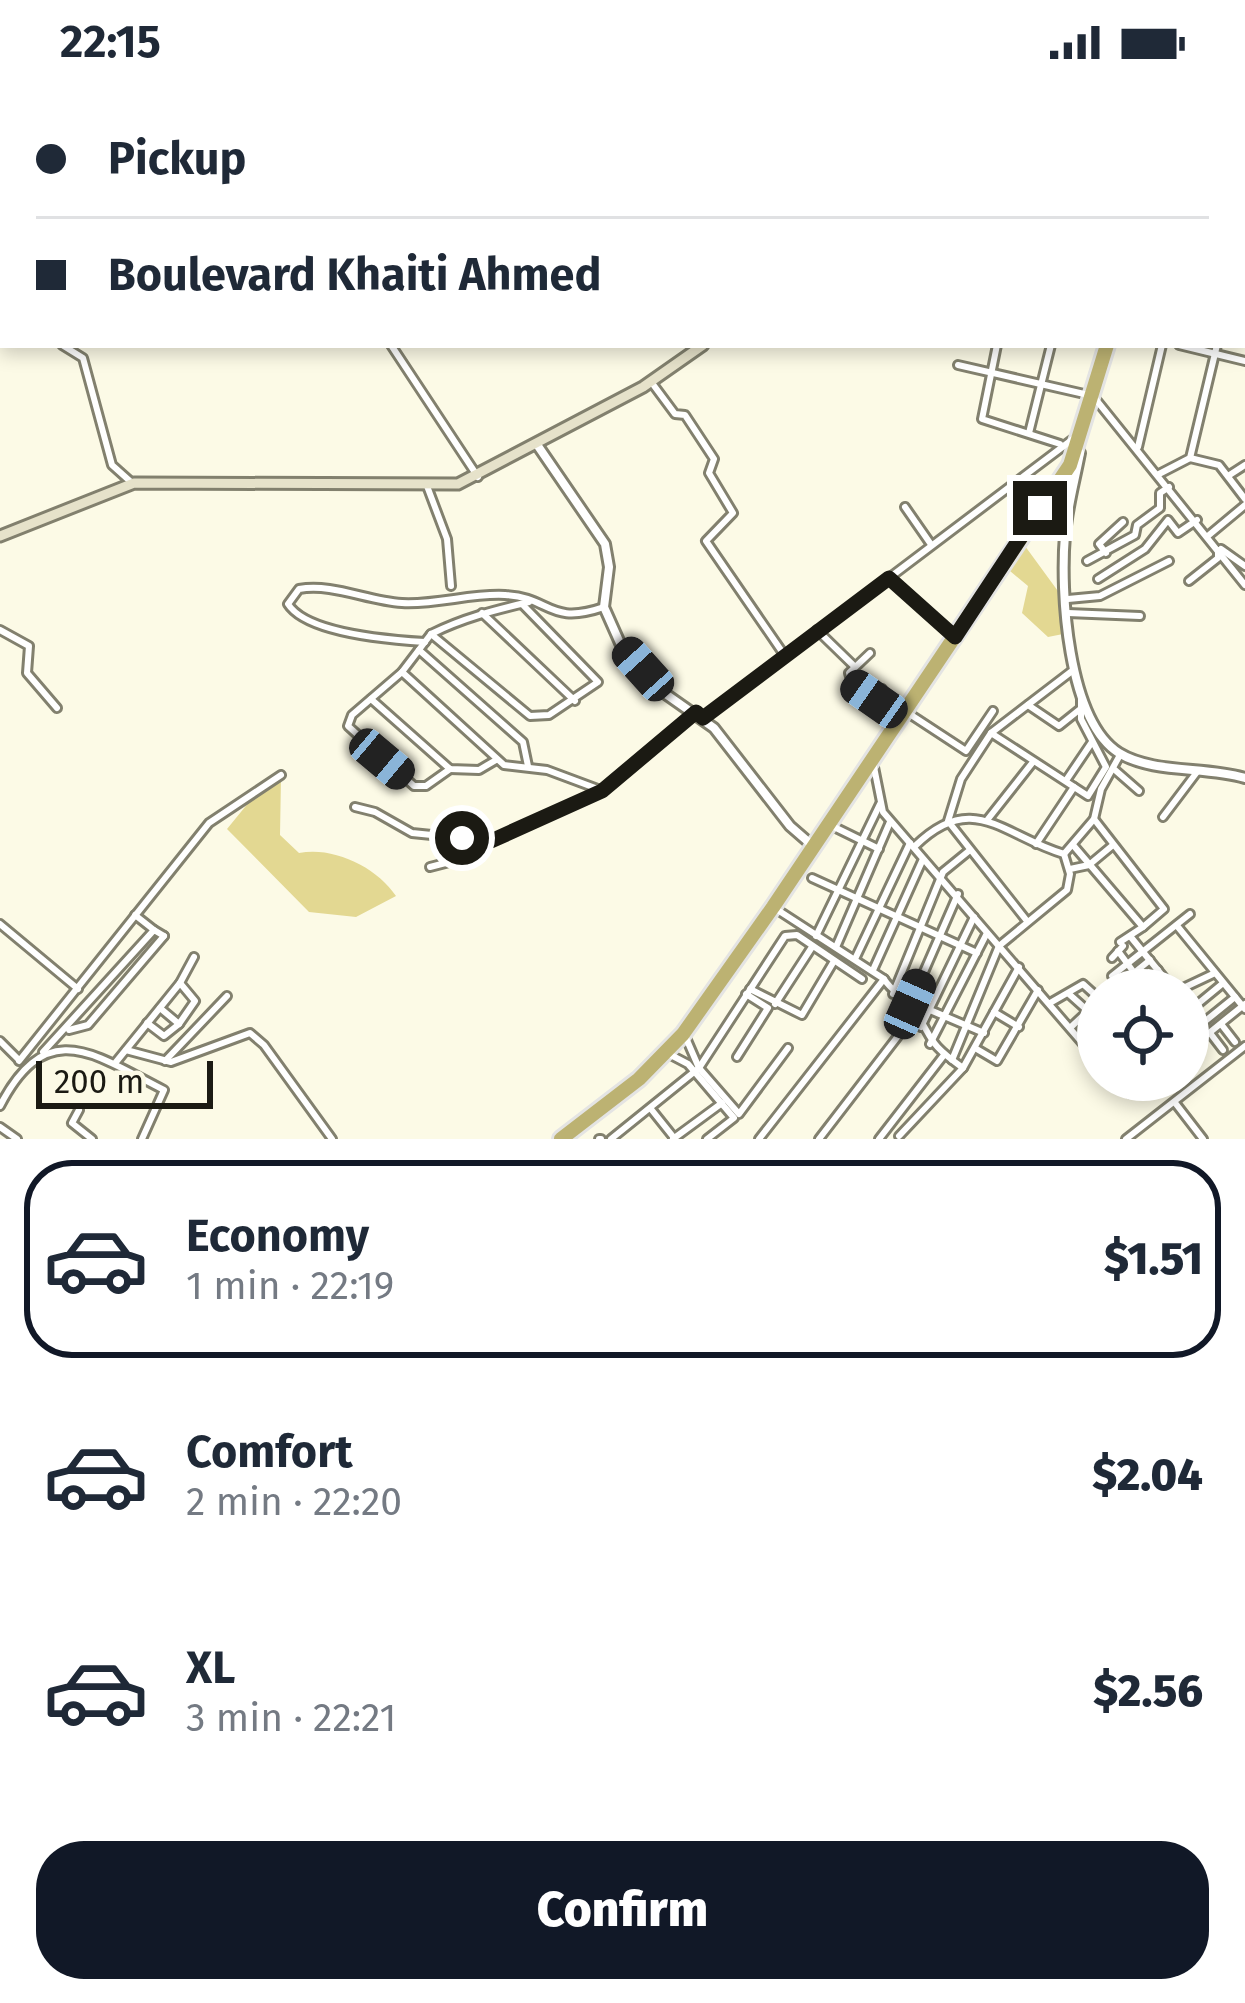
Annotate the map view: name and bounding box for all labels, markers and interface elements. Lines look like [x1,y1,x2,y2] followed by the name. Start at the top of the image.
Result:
[60,15,161,69] text: 22:15
[108,132,246,186] text: Pickup
[108,248,601,302] text: Boulevard Khaiti Ahmed
[1013,481,1067,535] route end
[606,630,680,708] car
[834,664,914,734] car
[343,722,421,796] car
[435,811,489,865] route start
[879,964,941,1044] car
[1077,969,1209,1101] map controls
[1077,969,1209,1101] button: locate
[36,1055,213,1108] scale bar
[54,1062,144,1102] text: 200 m
[42,1205,150,1313] icon: car
[186,1209,369,1263] text: Economy
[1104,1232,1203,1286] text: $1.51
[186,1263,394,1309] text: 1 min · 22:19
[42,1421,150,1529] icon: car
[186,1425,353,1479] text: Comfort
[1092,1448,1203,1502] text: $2.04
[186,1479,402,1525] text: 2 min · 22:20
[42,1637,150,1745] icon: car
[186,1641,235,1695] text: XL
[1093,1664,1203,1718] text: $2.56
[186,1695,396,1741] text: 3 min · 22:21
[36,1841,1209,1979] button: Confirm

